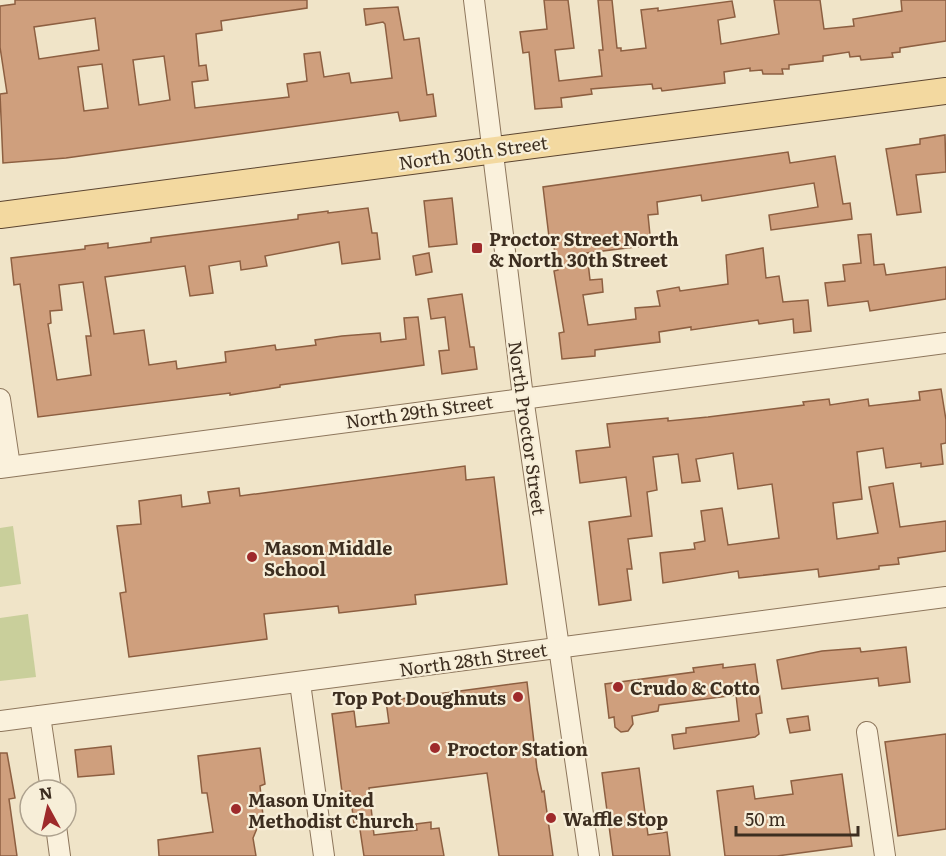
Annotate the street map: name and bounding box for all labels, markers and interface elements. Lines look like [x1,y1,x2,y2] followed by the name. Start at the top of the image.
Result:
[397,128,550,176] street label: North 30th Street
[489,225,679,273] place label: Proctor Street North & North 30th Street
[470,241,484,255] marker: Proctor Street North & North 30th Street
[502,339,554,518] street label: North Proctor Street
[344,387,495,435] street label: North 29th Street
[264,534,392,582] place label: Mason Middle School
[245,550,259,564] marker: Mason Middle School
[397,635,549,683] street label: North 28th Street
[630,674,760,701] place label: Crudo & Cotto
[611,680,625,694] marker: Crudo & Cotto
[332,684,506,711] place label: Top Pot Doughnuts
[511,690,525,704] marker: Top Pot Doughnuts
[447,735,588,762] place label: Proctor Station
[428,741,442,755] marker: Proctor Station
[18,778,78,838] north arrow
[37,779,54,805] text: N
[248,786,414,834] place label: Mason United Methodist Church
[736,799,858,837] scale bar
[229,802,243,816] marker: Mason United Methodist Church
[563,805,668,832] place label: Waffle Stop
[745,805,786,832] text: 50 m
[544,811,558,825] marker: Waffle Stop

